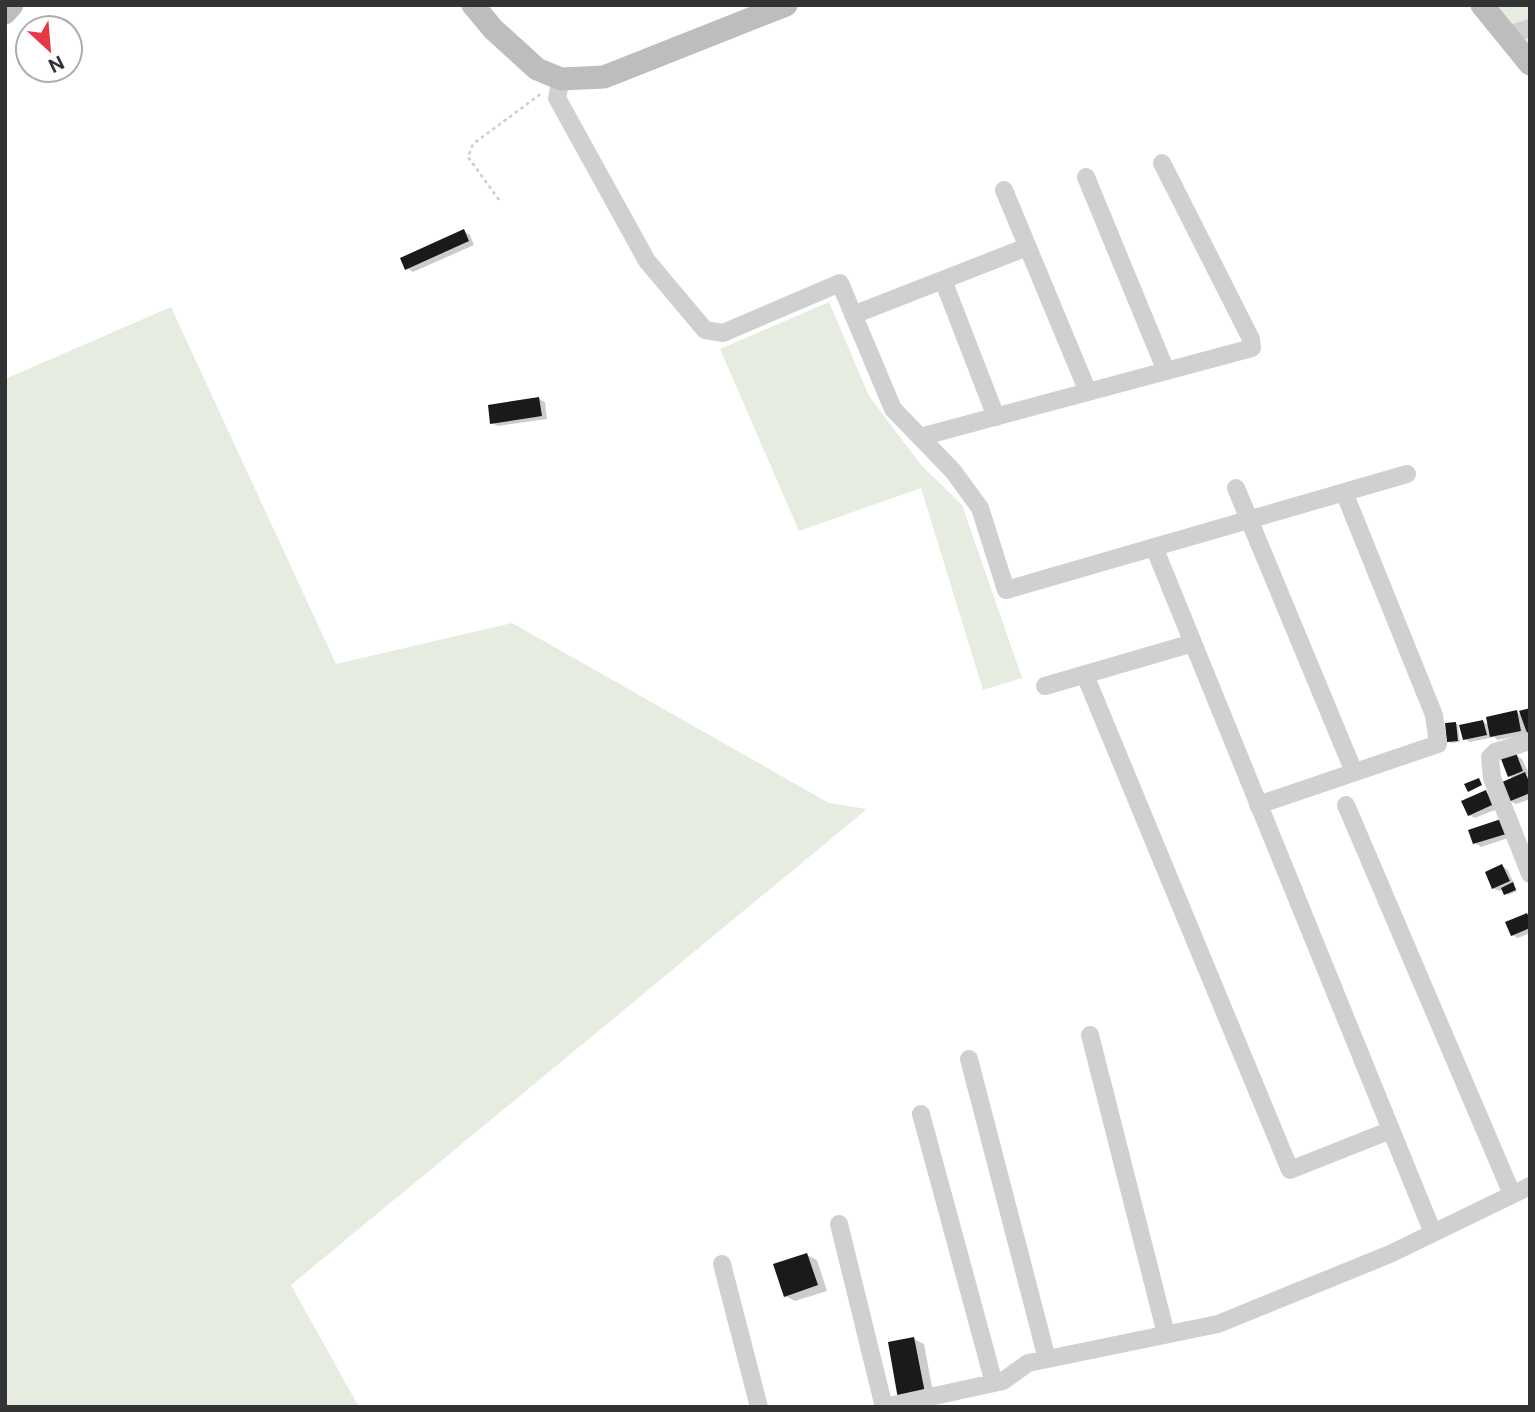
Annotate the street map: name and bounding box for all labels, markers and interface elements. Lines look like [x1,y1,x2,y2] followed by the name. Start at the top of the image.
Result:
[14,14,84,84] north arrow
[45,51,68,77] text: N

